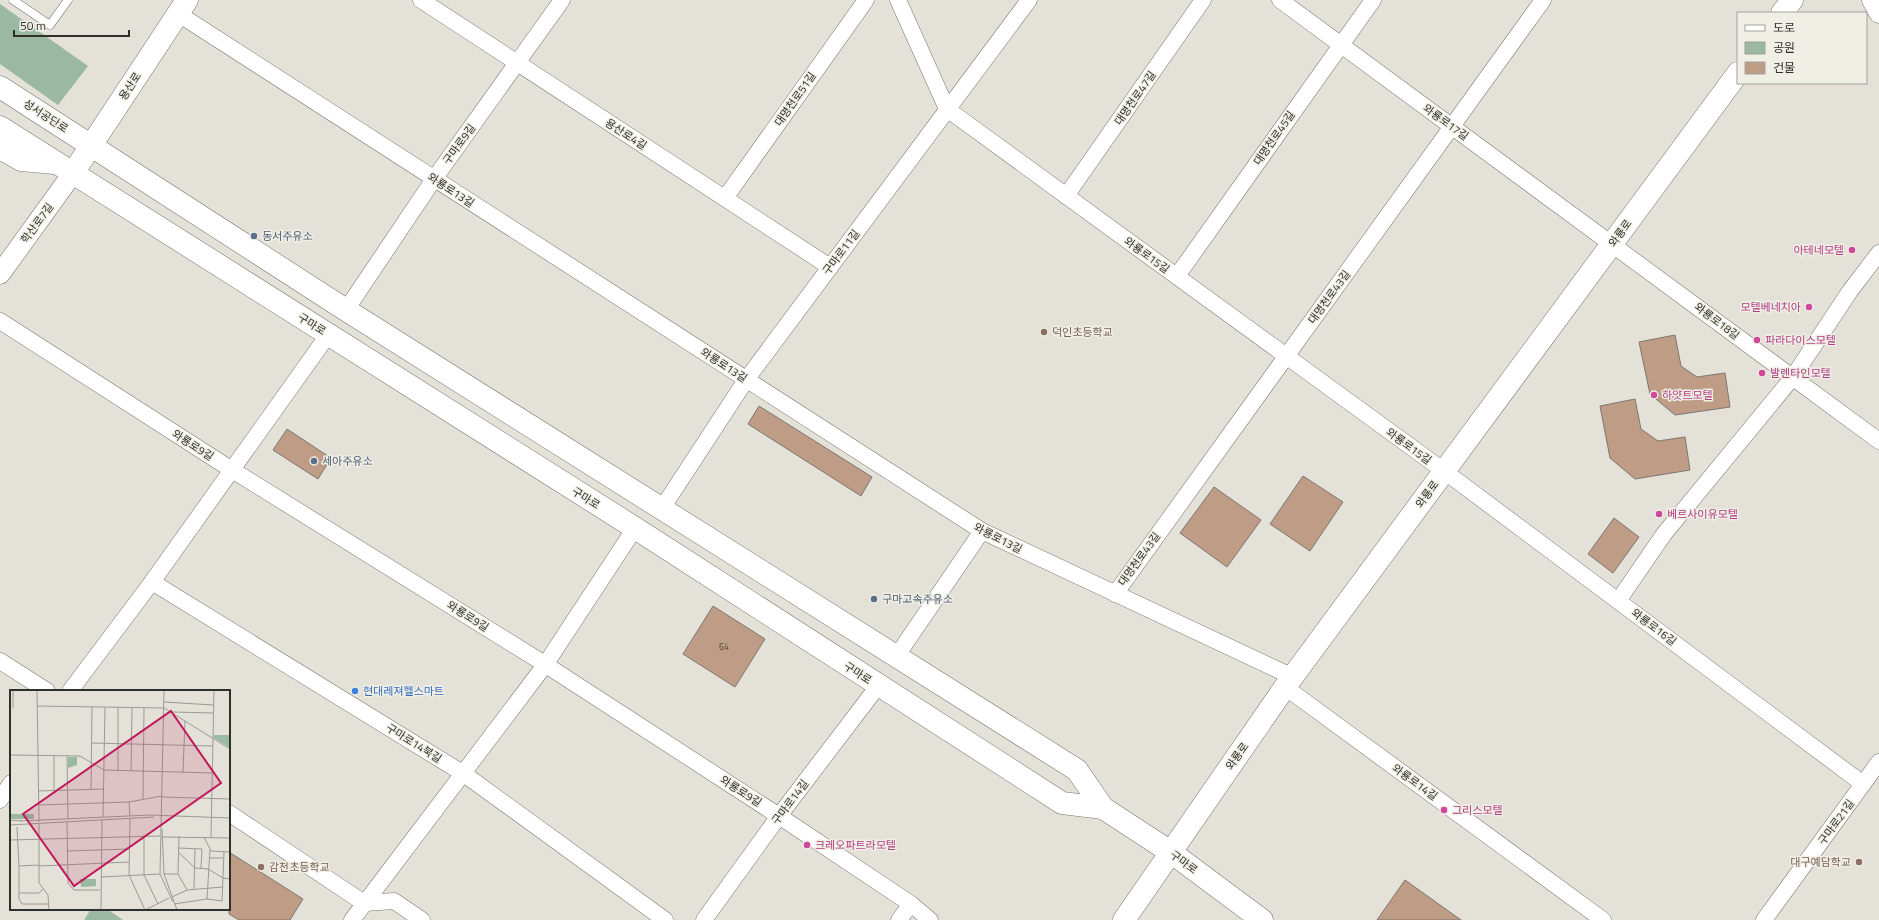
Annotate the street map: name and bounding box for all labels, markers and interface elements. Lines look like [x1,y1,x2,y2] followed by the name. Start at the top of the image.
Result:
[14,12,129,38] scale bar
[1737,12,1867,84] legend
[20,16,46,35] text: 50 m
[1773,18,1795,37] text: 도로
[1773,38,1795,57] text: 공원
[1773,58,1795,77] text: 건물
[1110,68,1160,128] street label: 대명천로47길
[115,69,145,103] street label: 용산로
[770,69,820,129] street label: 대명천로51길
[20,96,72,136] street label: 성서공단로
[1420,100,1472,144] street label: 와룡로17길
[1249,108,1299,168] street label: 대명천로45길
[602,115,650,153] street label: 용산로4길
[439,120,479,168] street label: 구마로9길
[424,169,478,211] street label: 와룡로13길
[17,199,57,247] street label: 학산로7길
[1605,216,1635,250] street label: 와룡로
[819,226,863,278] street label: 구마로11길
[262,228,313,244] place label: 동서주유소
[249,231,259,241] marker: 동서주유소
[1121,233,1173,277] street label: 와룡로15길
[1793,242,1844,258] place label: 아테네모텔
[1847,245,1857,255] marker: 아테네모텔
[1304,267,1354,327] street label: 대명천로43길
[1691,299,1743,343] street label: 와룡로18길
[1740,299,1801,315] place label: 모텔베네치아
[1804,302,1814,312] marker: 모텔베네치아
[295,309,329,339] street label: 구마로
[1052,324,1113,340] place label: 덕인초등학교
[1039,327,1049,337] marker: 덕인초등학교
[1765,332,1836,348] place label: 파라다이스모텔
[1752,335,1762,345] marker: 파라다이스모텔
[697,344,751,386] street label: 와룡로13길
[1770,365,1831,381] place label: 발렌타인모텔
[1757,368,1767,378] marker: 발렌타인모텔
[1662,387,1713,403] place label: 하얏트모텔
[1649,390,1659,400] marker: 하얏트모텔
[1383,424,1435,468] street label: 와룡로15길
[169,426,217,464] street label: 와룡로9길
[322,453,373,469] place label: 세아주유소
[309,456,319,466] marker: 세아주유소
[1412,477,1442,511] street label: 와룡로
[569,483,603,513] street label: 구마로
[1667,506,1738,522] place label: 베르사이유모텔
[1654,509,1664,519] marker: 베르사이유모텔
[971,519,1025,557] street label: 와룡로13길
[1114,529,1164,589] street label: 대명천로43길
[882,591,953,607] place label: 구마고속주유소
[869,594,879,604] marker: 구마고속주유소
[444,597,492,635] street label: 와룡로9길
[1628,605,1680,649] street label: 와룡로16길
[719,640,729,653] house number: 64
[841,658,875,688] street label: 구마로
[363,683,444,699] place label: 현대레져헬스마트
[350,686,360,696] marker: 현대레져헬스마트
[10,690,230,910] inset map
[383,720,445,766] street label: 구마로14북길
[1222,739,1252,773] street label: 와룡로
[1389,760,1441,804] street label: 와룡로14길
[717,772,765,810] street label: 와룡로9길
[768,776,812,828] street label: 구마로14길
[1814,796,1858,848] street label: 구마로21길
[1452,802,1503,818] place label: 그리스모텔
[1439,805,1449,815] marker: 그리스모텔
[815,837,896,853] place label: 크레오파트라모텔
[802,840,812,850] marker: 크레오파트라모텔
[1167,847,1201,877] street label: 구마로
[1790,854,1851,870] place label: 대구예담학교
[1854,857,1864,867] marker: 대구예담학교
[269,859,330,875] place label: 감천초등학교
[256,862,266,872] marker: 감천초등학교

